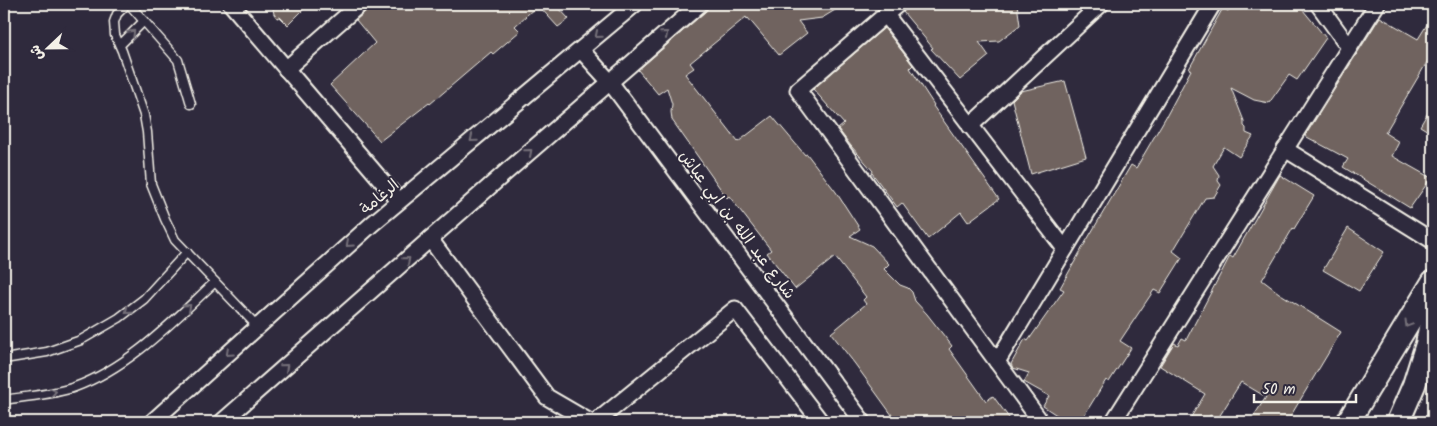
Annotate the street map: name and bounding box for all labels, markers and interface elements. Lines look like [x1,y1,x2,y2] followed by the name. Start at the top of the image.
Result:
[22,22,72,72] north arrow
[126,30,135,39] one-way arrow
[595,30,604,38] one-way arrow
[659,31,668,40] one-way arrow
[24,41,50,64] text: ش
[470,134,479,143] one-way arrow
[672,145,801,305] street label: شارع عبد الله بن ابي عياش
[523,149,532,158] one-way arrow
[355,173,405,221] street label: الرغامة
[346,239,355,248] one-way arrow
[402,256,411,265] one-way arrow
[183,304,192,313] one-way arrow
[125,306,134,314] one-way arrow
[1404,318,1414,327] one-way arrow
[225,347,234,356] one-way arrow
[280,364,289,373] one-way arrow
[1254,371,1357,403] scale bar
[1262,378,1296,402] text: 50 m
[48,387,57,398] one-way arrow

